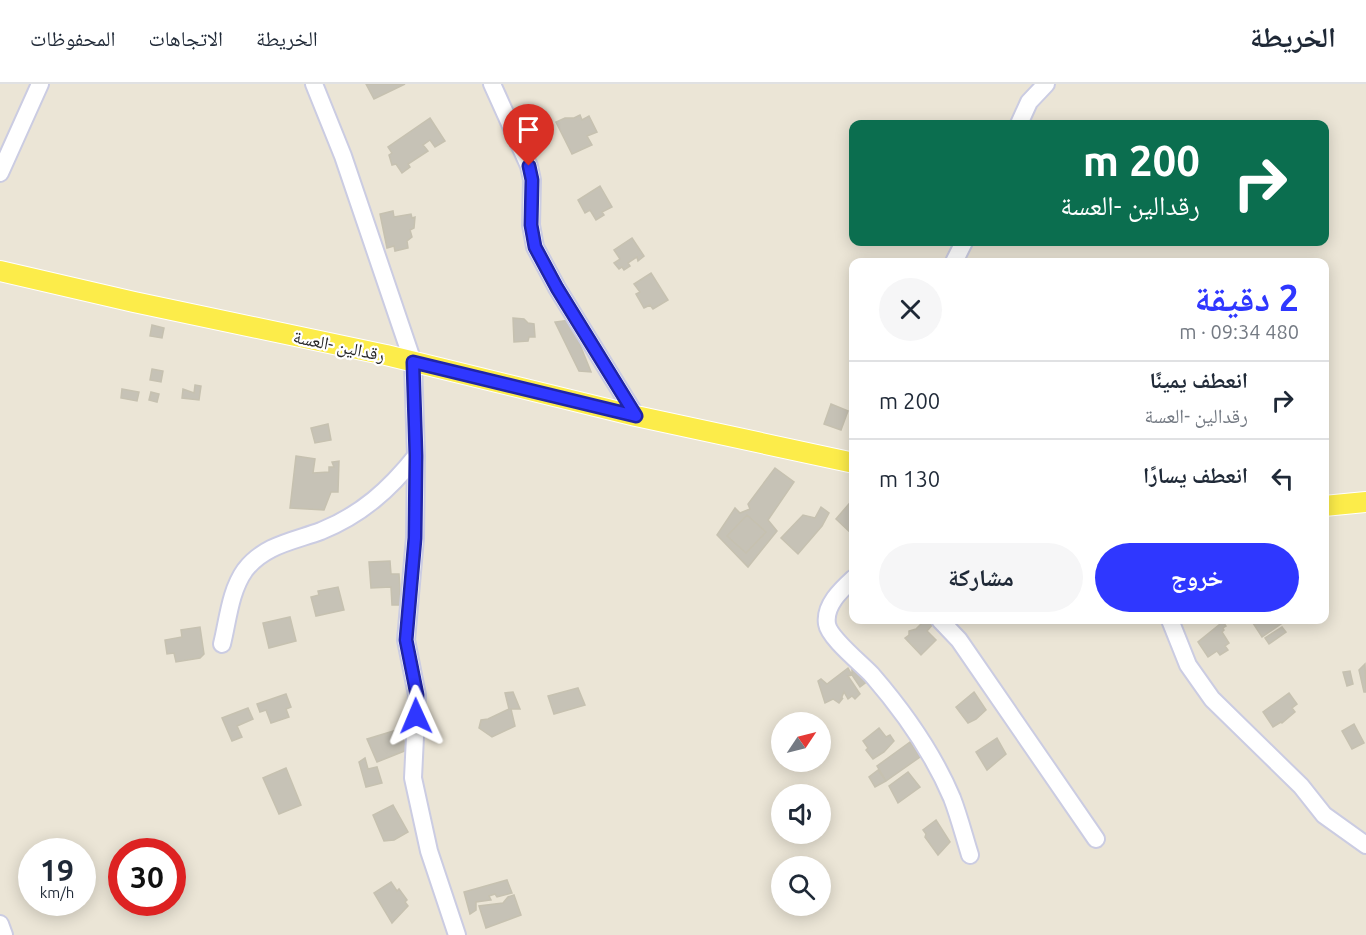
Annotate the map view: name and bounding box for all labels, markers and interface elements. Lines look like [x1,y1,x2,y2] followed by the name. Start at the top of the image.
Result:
[1250,21,1336,52] text: الخريطة
[30,26,115,50] text: المحفوظات
[148,26,223,50] text: الاتجاهات
[256,26,318,50] text: الخريطة
[503,104,554,166] pin
[512,113,545,146] icon: arrive
[1083,137,1200,184] text: 200 m
[1221,144,1299,222] icon: right
[1060,190,1200,220] text: رقدالين -العسة
[1195,277,1299,318] text: 2 دقيقة
[879,278,942,341] button: close
[1179,320,1299,343] text: 480 m · 09:34
[291,326,387,366] street label: رقدالين -العسة
[1149,367,1248,392] text: انعطف يمينًا
[1266,384,1299,417] icon: right
[879,388,940,413] text: 200 m
[1145,404,1248,427] text: رقدالين -العسة
[1143,462,1248,487] text: انعطف يسارًا
[1266,462,1299,495] icon: left
[879,466,940,491] text: 130 m
[879,543,1083,612] button: مشاركة
[1095,543,1299,612] button: خروج
[384,684,448,748] position arrow
[771,712,831,772] north arrow
[771,712,831,916] map controls
[771,784,831,844] button: sound
[108,838,186,916] speed limit sign: 30
[40,853,74,887] text: 19
[771,856,831,916] button: search
[40,884,74,901] text: km/h

